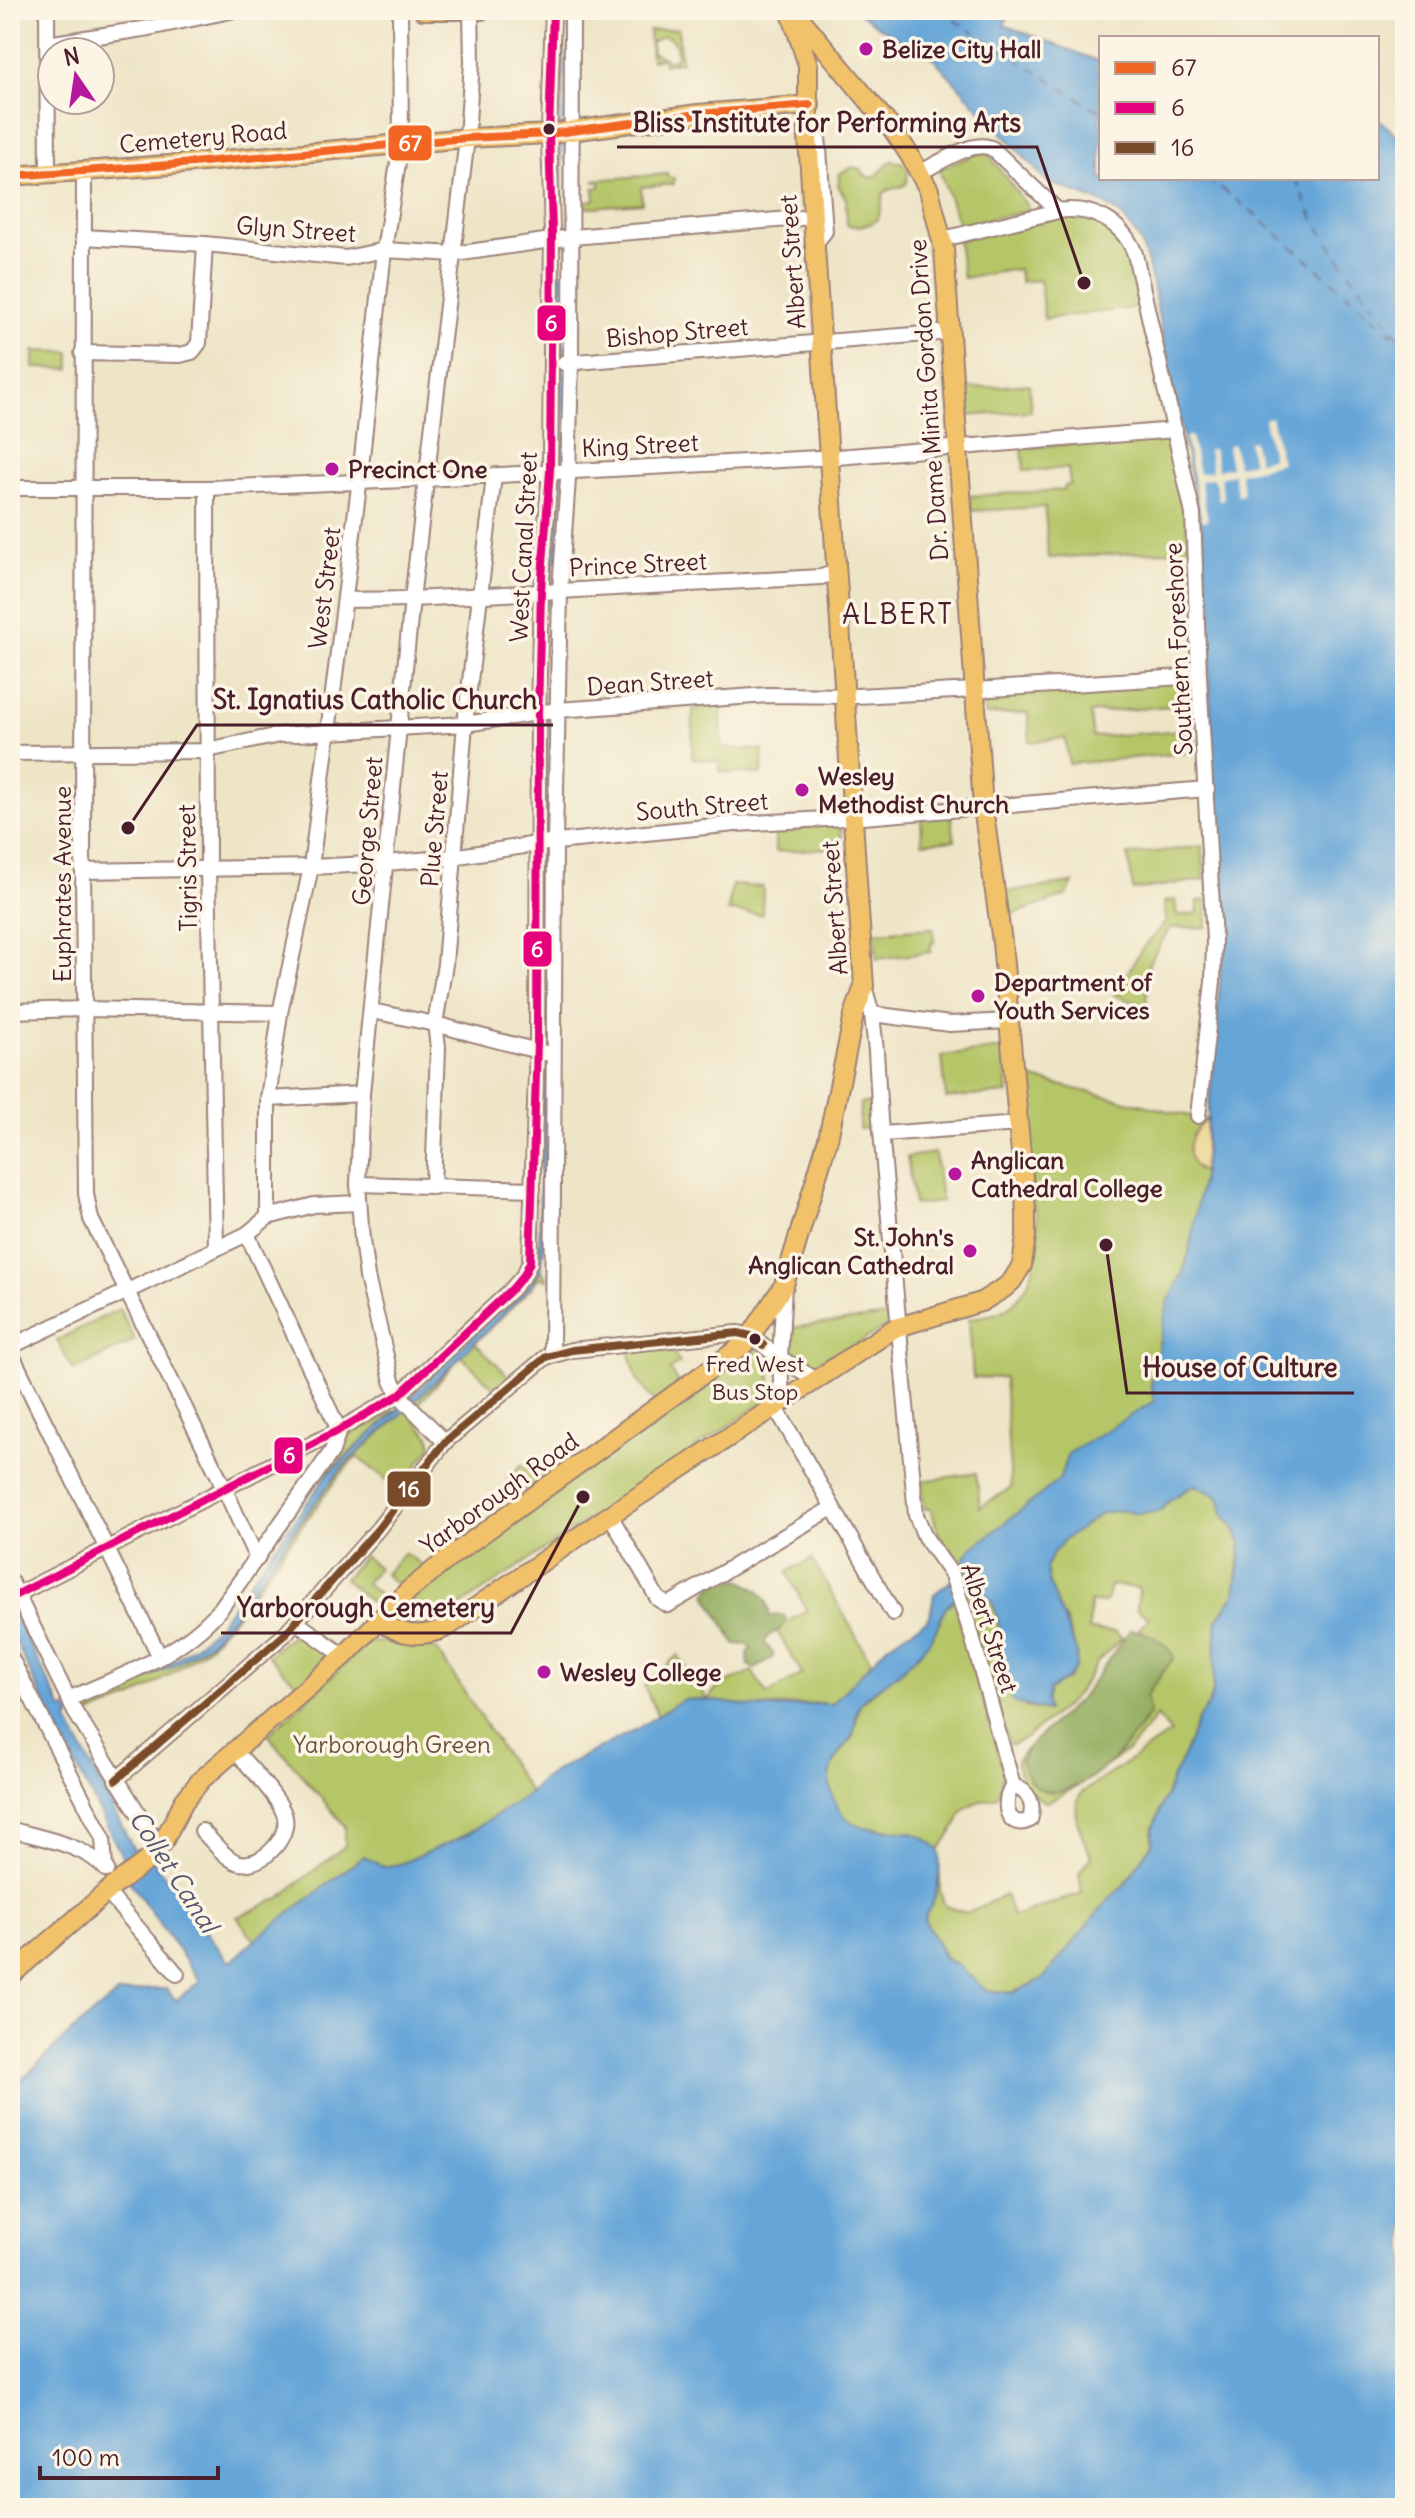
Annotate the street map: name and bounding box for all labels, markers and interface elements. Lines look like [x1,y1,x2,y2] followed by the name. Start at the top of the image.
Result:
[882,34,1041,64] place label: Belize City Hall
[36,36,116,116] north arrow
[1099,36,1379,180] legend
[857,40,875,58] marker: Belize City Hall
[61,41,82,72] text: N
[1171,52,1197,82] text: 67
[1171,92,1185,122] text: 6
[617,97,1037,147] callout: Bliss Institute for Performing Arts
[633,106,1021,139] text: Bliss Institute for Performing Arts
[118,115,288,159] street label: Cemetery Road
[541,121,557,137] unlabelled marker
[387,124,433,162] line badge: 67
[398,129,422,157] text: 67
[1171,132,1194,162] text: 16
[772,194,812,330] street label: Albert Street
[235,210,357,248] street label: Glyn Street
[902,238,954,562] street label: Dr. Dame Minita Gordon Drive
[536,304,567,342] line badge: 6
[545,309,557,337] text: 6
[605,311,749,353] street label: Bishop Street
[581,427,699,463] street label: King Street
[503,451,543,643] street label: West Canal Street
[348,454,487,484] place label: Precinct One
[323,460,341,478] marker: Precinct One
[302,525,346,651] street label: West Street
[1157,542,1199,756] street label: Southern Foreshore
[568,545,708,583] street label: Prince Street
[842,596,954,632] district label: ALBERT
[585,663,715,701] street label: Dean Street
[197,675,553,725] callout: St. Ignatius Catholic Church
[213,683,537,716] text: St. Ignatius Catholic Church
[346,755,388,907] street label: George Street
[818,761,1009,819] place label: Wesley Methodist Church
[414,770,454,888] street label: Plue Street
[793,781,811,799] marker: Wesley Methodist Church
[635,785,769,827] street label: South Street
[47,786,77,982] street label: Euphrates Avenue
[171,804,203,932] street label: Tigris Street
[814,840,854,976] street label: Albert Street
[522,930,553,968] line badge: 6
[531,935,543,963] text: 6
[993,967,1153,1025] place label: Department of Youth Services
[969,987,987,1005] marker: Department of Youth Services
[971,1145,1163,1203] place label: Anglican Cathedral College
[946,1165,964,1183] marker: Anglican Cathedral College
[748,1222,954,1280] place label: St. John's Anglican Cathedral
[961,1242,979,1260] marker: St. John's Anglican Cathedral
[747,1331,763,1347] marker: Fred West Bus Stop
[1127,1343,1354,1393] callout: House of Culture
[706,1350,804,1406] place label: Fred West Bus Stop
[1142,1351,1338,1384] text: House of Culture
[414,1426,584,1560] street label: Yarborough Road
[273,1436,304,1475] line badge: 6
[283,1441,295,1469] text: 6
[386,1470,432,1508] line badge: 16
[398,1475,420,1503] text: 16
[955,1559,1025,1697] street label: Albert Street
[221,1583,511,1633] callout: Yarborough Cemetery
[236,1591,495,1624] text: Yarborough Cemetery
[560,1657,722,1687] place label: Wesley College
[535,1663,553,1681] marker: Wesley College
[293,1729,491,1759] park label: Yarborough Green
[122,1803,228,1941] water label: Collet Canal
[40,2430,218,2480] scale bar
[52,2442,120,2472] text: 100 m

